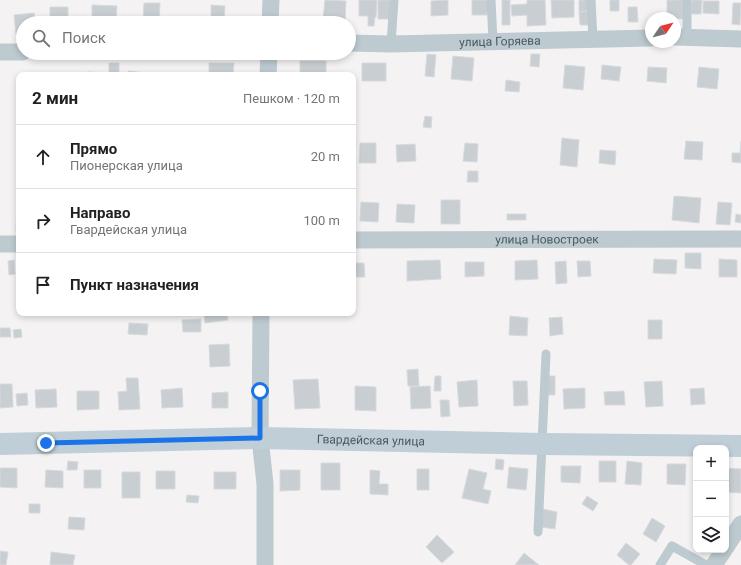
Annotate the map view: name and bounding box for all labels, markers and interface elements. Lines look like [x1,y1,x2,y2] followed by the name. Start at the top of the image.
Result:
[645,12,681,48] north arrow
[16,16,356,60] search box
[30,27,52,49] icon: search
[62,29,106,47] text: Поиск
[459,34,541,49] street label: улица Горяева
[32,88,78,108] text: 2 мин
[243,91,340,106] text: Пешком · 120 m
[70,140,117,158] text: Прямо
[32,146,54,168] icon: ahead
[311,149,340,164] text: 20 m
[70,158,183,173] text: Пионерская улица
[70,204,131,222] text: Направо
[32,210,54,232] icon: right
[303,213,340,228] text: 100 m
[70,222,187,237] text: Гвардейская улица
[495,232,599,247] street label: улица Новостроек
[32,274,54,296] icon: arrive
[70,276,199,294] text: Пункт назначения
[251,382,269,400] route start
[317,432,425,448] street label: Гвардейская улица
[37,434,55,452] route end
[693,445,729,553] map controls
[693,445,729,481] button: +
[693,481,729,517] button: −
[693,517,729,553] button: layers

